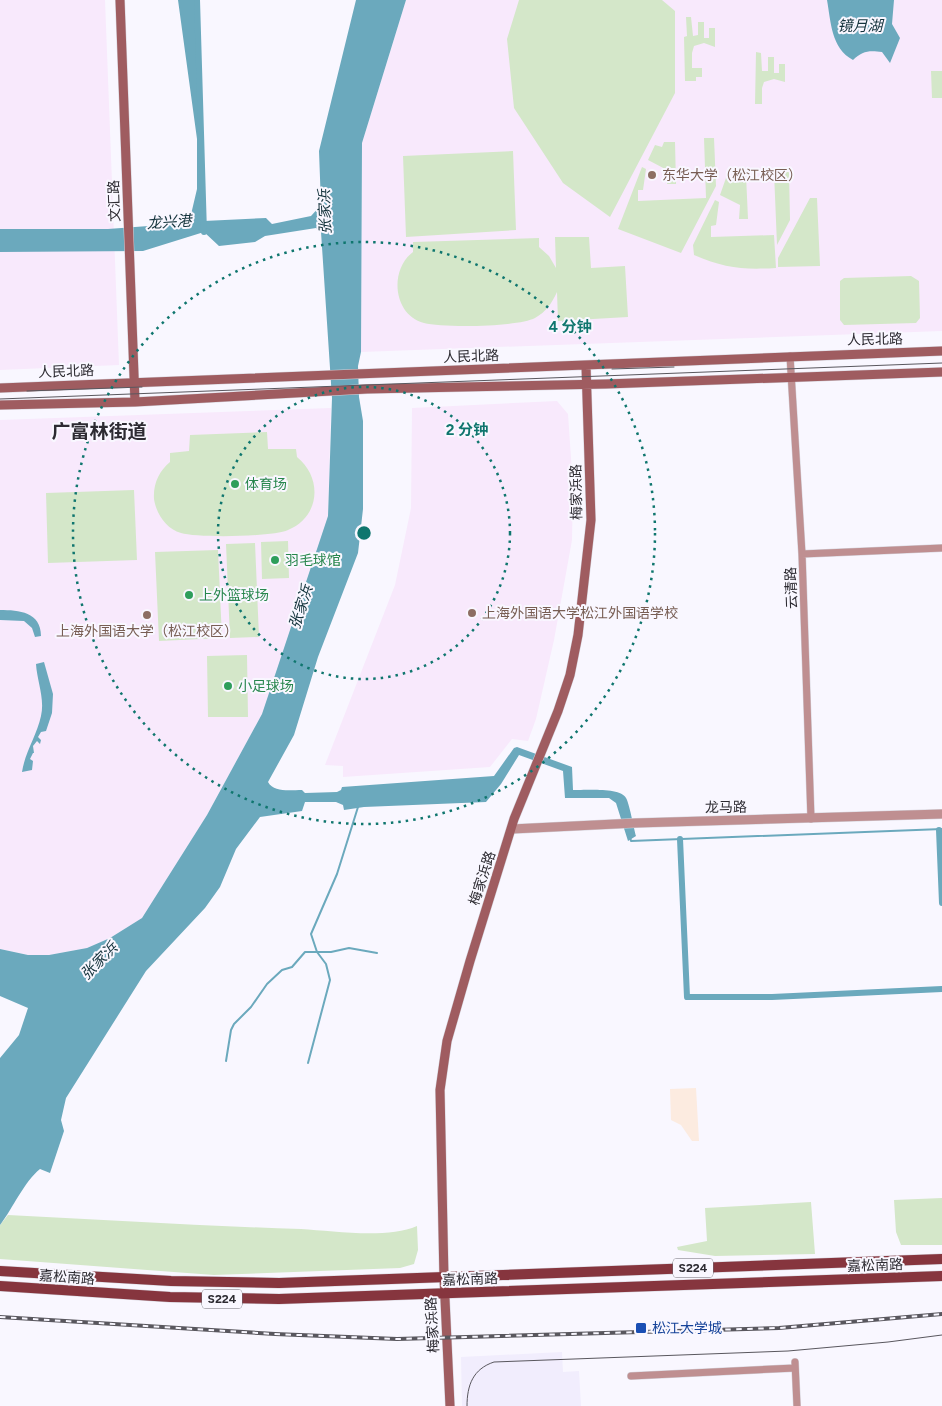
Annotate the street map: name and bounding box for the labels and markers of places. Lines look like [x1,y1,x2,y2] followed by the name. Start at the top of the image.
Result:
[662,167,802,184] place label: 东华大学（松江校区）
[646,169,658,181] marker: 东华大学（松江校区）
[245,476,287,493] place label: 体育场
[229,478,241,490] marker: 体育场
[355,524,373,542] centre of rings
[285,552,341,569] place label: 羽毛球馆
[269,554,281,566] marker: 羽毛球馆
[199,587,269,604] place label: 上外篮球场
[183,589,195,601] marker: 上外篮球场
[482,605,678,622] place label: 上海外国语大学松江外国语学校
[466,607,478,619] marker: 上海外国语大学松江外国语学校
[141,609,153,621] marker: 上海外国语大学（松江校区）
[56,623,238,640] place label: 上海外国语大学（松江校区）
[238,678,294,695] place label: 小足球场
[222,680,234,692] marker: 小足球场
[652,1320,722,1337] place label: 松江大学城
[634,1321,648,1335] marker: 松江大学城

